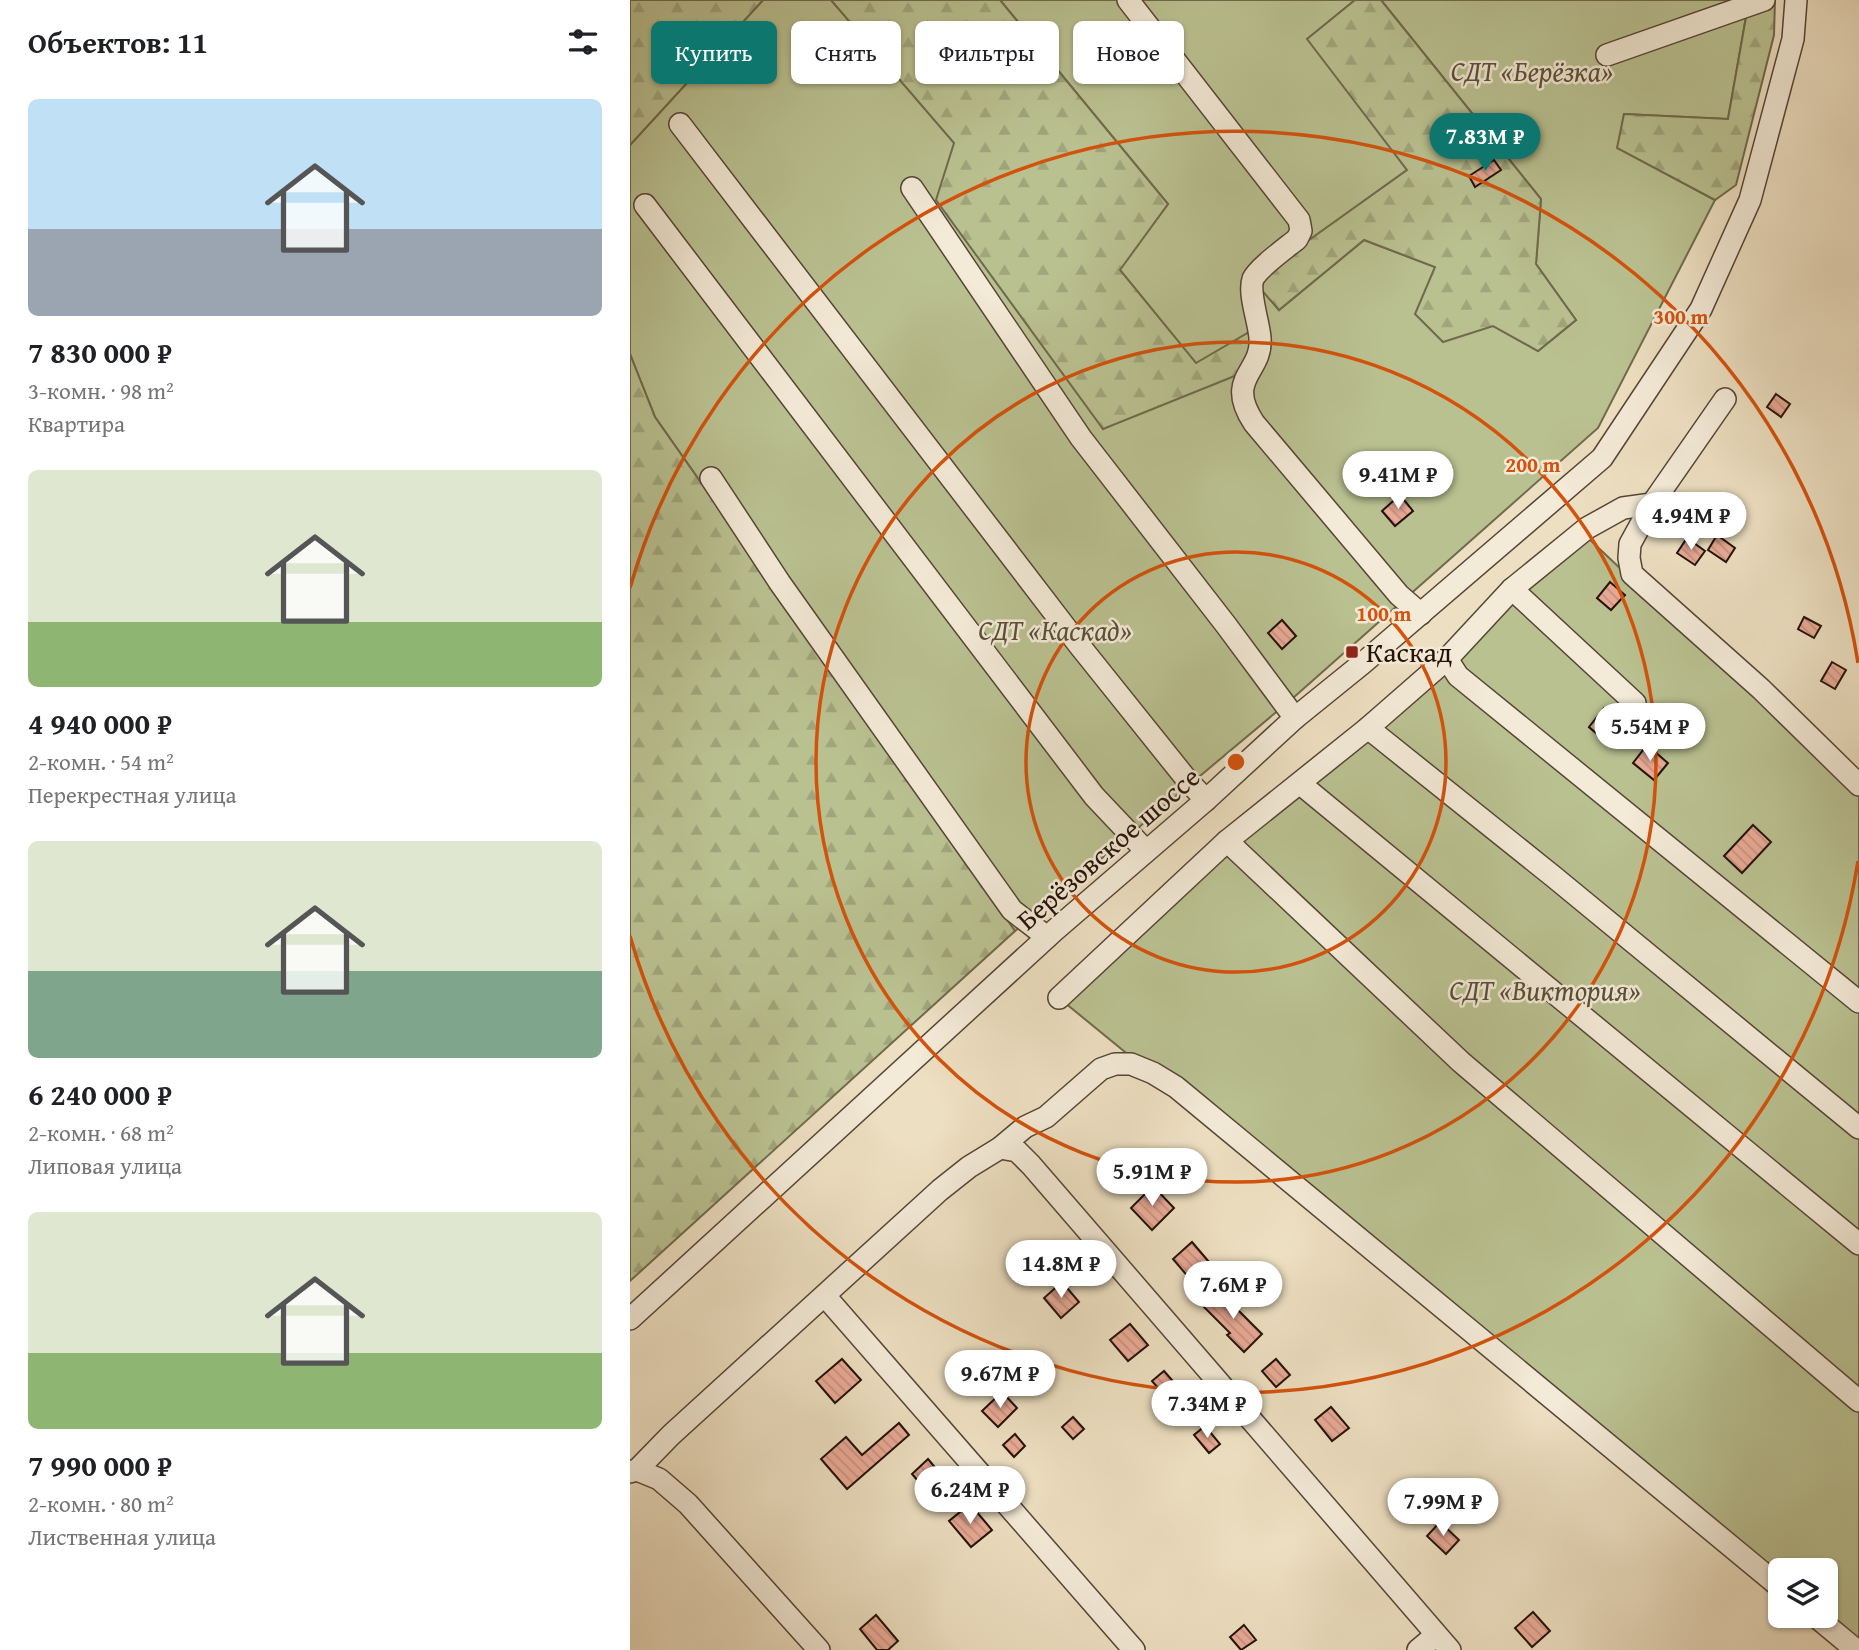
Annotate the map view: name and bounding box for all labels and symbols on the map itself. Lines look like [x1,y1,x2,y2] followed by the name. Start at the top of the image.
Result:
[1451,50,1613,91] park label: СДТ «Берёзка»
[1420,114,1550,173] pin: 7.83M ₽
[1653,301,1709,332] text: 300 m
[1505,449,1561,480] text: 200 m
[1333,452,1463,511] pin: 9.41M ₽
[1626,492,1756,552] pin: 4.94M ₽
[1356,598,1412,629] text: 100 m
[978,609,1132,650] park label: СДТ «Каскад»
[1366,631,1452,672] place label: Каскад
[1344,644,1360,660] marker: Каскад
[1585,704,1715,763] pin: 5.54M ₽
[1224,750,1248,774] centre of rings
[1007,756,1208,939] street label: Берёзовское шоссе
[1449,969,1641,1010] park label: СДТ «Виктория»
[1087,1148,1217,1208] pin: 5.91M ₽
[996,1240,1126,1300] pin: 14.8M ₽
[1176,1262,1290,1321] pin: 7.6M ₽
[935,1350,1065,1410] pin: 9.67M ₽
[1142,1380,1272,1440] pin: 7.34M ₽
[905,1466,1035,1526] pin: 6.24M ₽
[1378,1478,1508,1538] pin: 7.99M ₽

